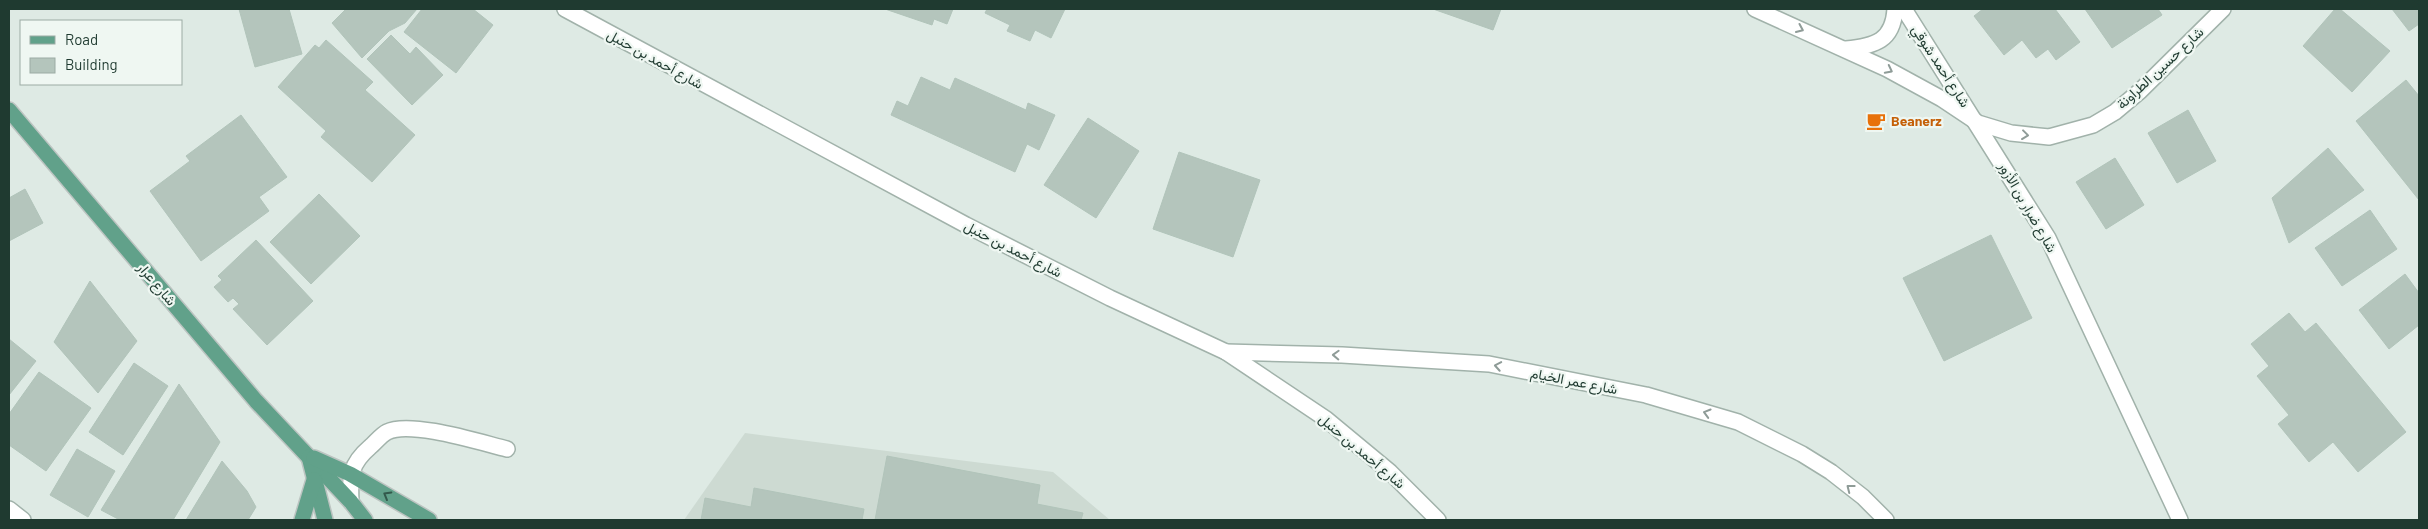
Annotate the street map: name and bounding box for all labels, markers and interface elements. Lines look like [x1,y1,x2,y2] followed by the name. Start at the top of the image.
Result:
[20,20,182,85] legend
[1905,21,1974,112] street label: شارع أحمد شوقي
[1795,22,1804,33] one-way arrow
[2113,23,2209,114] street label: شارع حسين الطراونة
[603,25,706,95] street label: شارع أحمد بن حنبل
[65,30,98,48] text: Road
[65,55,118,73] text: Building
[1884,64,1893,74] one-way arrow
[1865,110,1887,132] cafe icon: Beanerz
[1891,112,1942,129] place label: Beanerz
[2022,129,2030,140] one-way arrow
[1993,158,2061,257] street label: شارع ضرار بن الأزور
[960,217,1065,283] street label: شارع أحمد بن حنبل
[132,258,180,311] street label: شارع عرار
[1331,349,1339,360] one-way arrow
[1493,362,1502,372] one-way arrow
[1529,364,1619,400] street label: شارع عمر الخيام
[1703,408,1712,419] one-way arrow
[1314,410,1409,494] street label: شارع أحمد بن حنبل
[1847,484,1856,493] one-way arrow
[383,492,392,502] one-way arrow

